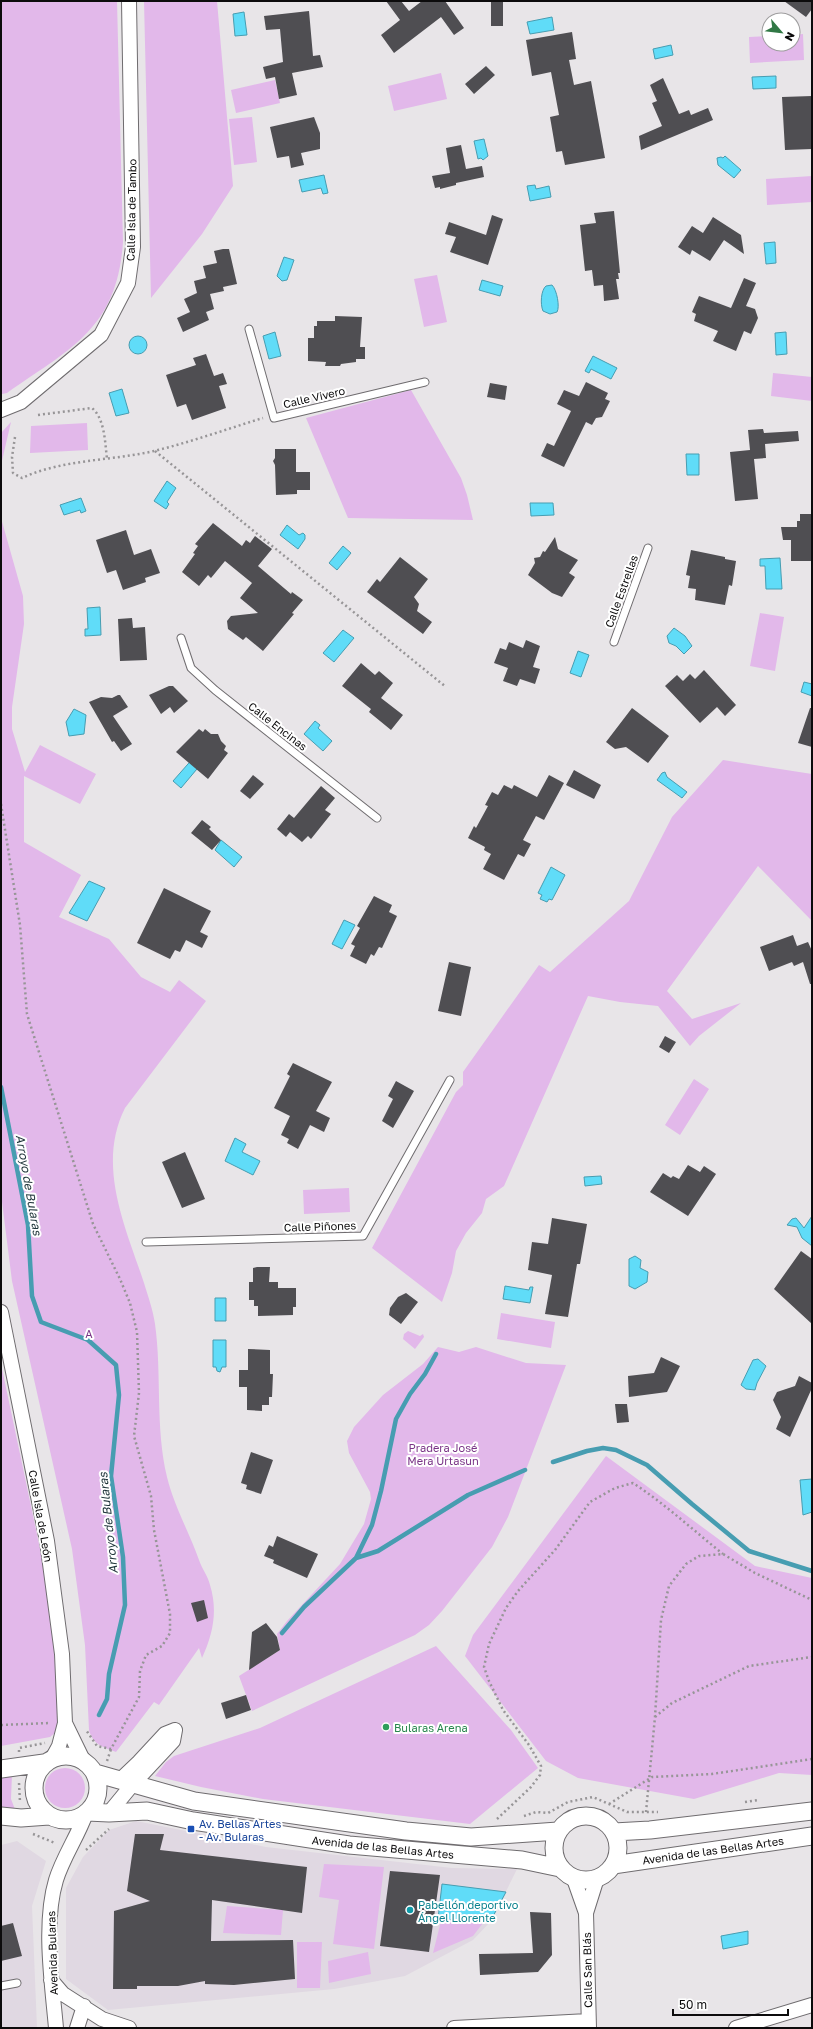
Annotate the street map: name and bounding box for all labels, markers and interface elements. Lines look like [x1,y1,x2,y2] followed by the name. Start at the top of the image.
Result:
[761,12,801,52] north arrow
[783,30,798,44] text: N
[124,158,138,261] street label: Calle Isla de Tambo
[282,383,347,410] street label: Calle Vivero
[602,553,640,629] street label: Calle Estrellas
[246,699,310,753] street label: Calle Encinas
[13,1134,45,1237] water label: Arroyo de Bularas
[284,1218,356,1234] street label: Calle Piñones
[85,1327,93,1340] park label: A
[407,1441,479,1467] park label: Pradera José Mera Urtasun
[26,1469,56,1563] street label: Calle Isla de León
[95,1471,121,1574] water label: Arroyo de Bularas
[394,1721,468,1734] place label: Bularas Arena
[381,1722,391,1732] marker: Bularas Arena
[199,1817,282,1843] place label: Av. Bellas Artes - Av. Bularas
[186,1824,196,1834] marker: Av. Bellas Artes - Av. Bularas
[311,1833,455,1861] street label: Avenida de las Bellas Artes
[641,1834,785,1866] street label: Avenida de las Bellas Artes
[418,1898,519,1924] place label: Pabellón deportivo Ángel Llorente
[405,1905,415,1915] marker: Pabellón deportivo Ángel Llorente
[44,1910,60,1995] street label: Avenida Bularas
[580,1932,594,2008] street label: Calle San Blás
[673,1991,788,2017] scale bar
[679,1997,707,2012] text: 50 m

